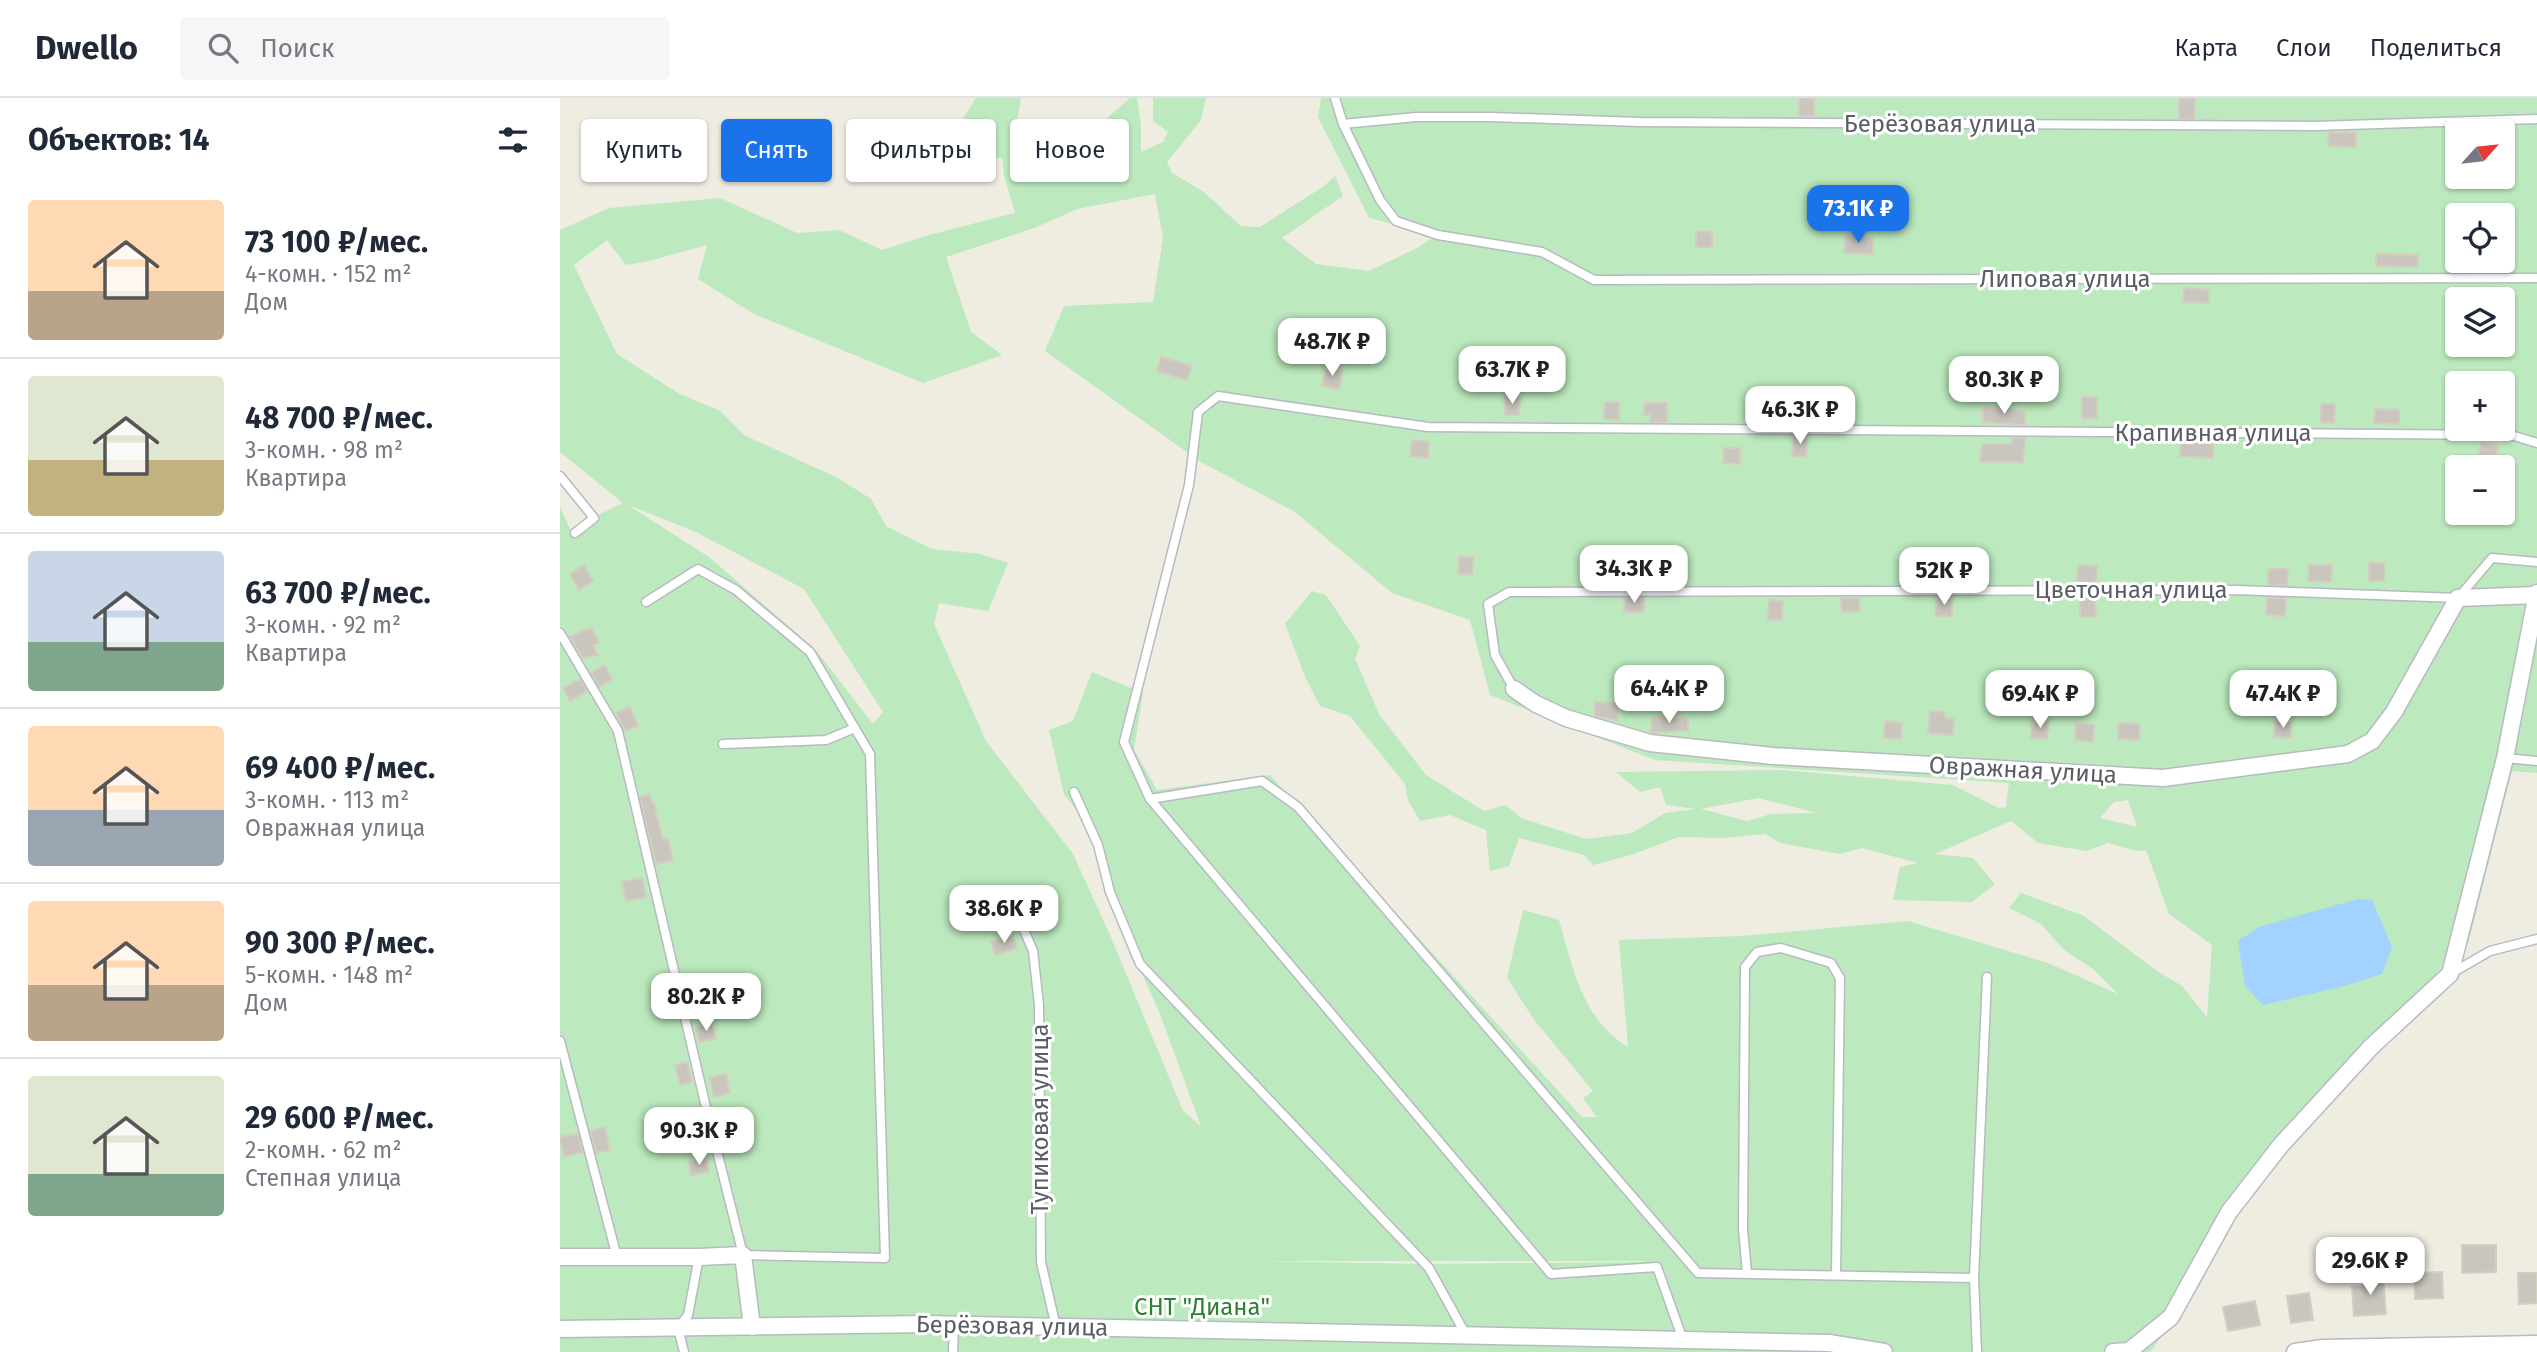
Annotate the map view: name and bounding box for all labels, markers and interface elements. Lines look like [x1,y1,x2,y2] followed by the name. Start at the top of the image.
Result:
[180,17,670,80] search box
[35,28,138,68] text: Dwello
[204,29,242,67] icon: search
[260,33,334,64] text: Поиск
[2174,34,2238,62] text: Карта
[2276,34,2332,62] text: Слои
[2370,34,2502,62] text: Поделиться
[1844,110,2036,138] street label: Берёзовая улица
[581,119,707,182] chip: Купить
[721,119,832,182] chip: Снять
[846,119,996,182] chip: Фильтры
[1010,119,1129,182] chip: Новое
[2445,119,2515,189] north arrow
[2445,119,2515,525] map controls
[494,121,532,159] icon: filters
[28,122,210,158] text: Объектов: 14
[1793,186,1923,245] pin: 73.1K ₽
[1823,194,1893,222] text: 73.1K ₽
[2445,203,2515,273] button: locate
[245,224,428,260] text: 73 100 ₽/мес.
[84,228,168,312] icon: home
[245,260,411,288] text: 4-комн. · 152 m²
[1979,265,2151,293] street label: Липовая улица
[2445,287,2515,357] button: layers
[245,288,288,316] text: Дом
[1267,318,1397,378] pin: 48.7K ₽
[1294,327,1370,355] text: 48.7K ₽
[1447,346,1577,406] pin: 63.7K ₽
[1475,355,1549,383] text: 63.7K ₽
[1939,356,2069,416] pin: 80.3K ₽
[1965,365,2043,393] text: 80.3K ₽
[2445,371,2515,441] button: +
[1735,386,1865,446] pin: 46.3K ₽
[1761,395,1839,423] text: 46.3K ₽
[245,400,433,436] text: 48 700 ₽/мес.
[84,404,168,488] icon: home
[2114,419,2312,447] street label: Крапивная улица
[245,436,403,464] text: 3-комн. · 98 m²
[2445,455,2515,525] button: −
[245,464,347,492] text: Квартира
[1569,546,1699,605] pin: 34.3K ₽
[1895,547,1993,607] pin: 52K ₽
[1596,554,1672,582] text: 34.3K ₽
[1915,556,1973,584] text: 52K ₽
[245,575,431,611] text: 63 700 ₽/мес.
[2034,576,2228,604] street label: Цветочная улица
[84,579,168,663] icon: home
[245,611,401,639] text: 3-комн. · 92 m²
[245,639,347,667] text: Квартира
[1604,666,1734,725] pin: 64.4K ₽
[1975,670,2105,730] pin: 69.4K ₽
[2218,670,2348,730] pin: 47.4K ₽
[1630,674,1708,702] text: 64.4K ₽
[2001,679,2079,707] text: 69.4K ₽
[2246,679,2320,707] text: 47.4K ₽
[245,750,435,786] text: 69 400 ₽/мес.
[1928,751,2118,789] street label: Овражная улица
[84,754,168,838] icon: home
[245,786,409,814] text: 3-комн. · 113 m²
[245,814,425,842] text: Овражная улица
[939,886,1069,945] pin: 38.6K ₽
[965,894,1043,922] text: 38.6K ₽
[245,925,435,961] text: 90 300 ₽/мес.
[84,929,168,1013] icon: home
[245,961,413,989] text: 5-комн. · 148 m²
[641,974,771,1033] pin: 80.2K ₽
[667,982,745,1010] text: 80.2K ₽
[245,989,288,1017] text: Дом
[1026,1024,1054,1214] street label: Тупиковая улица
[245,1100,434,1136] text: 29 600 ₽/мес.
[84,1104,168,1188] icon: home
[634,1108,764,1167] pin: 90.3K ₽
[660,1116,738,1144] text: 90.3K ₽
[245,1136,401,1164] text: 2-комн. · 62 m²
[245,1164,402,1192] text: Степная улица
[2305,1238,2435,1297] pin: 29.6K ₽
[2332,1246,2408,1274] text: 29.6K ₽
[1134,1293,1270,1321] park label: СНТ "Диана"
[916,1310,1108,1342] street label: Берёзовая улица

